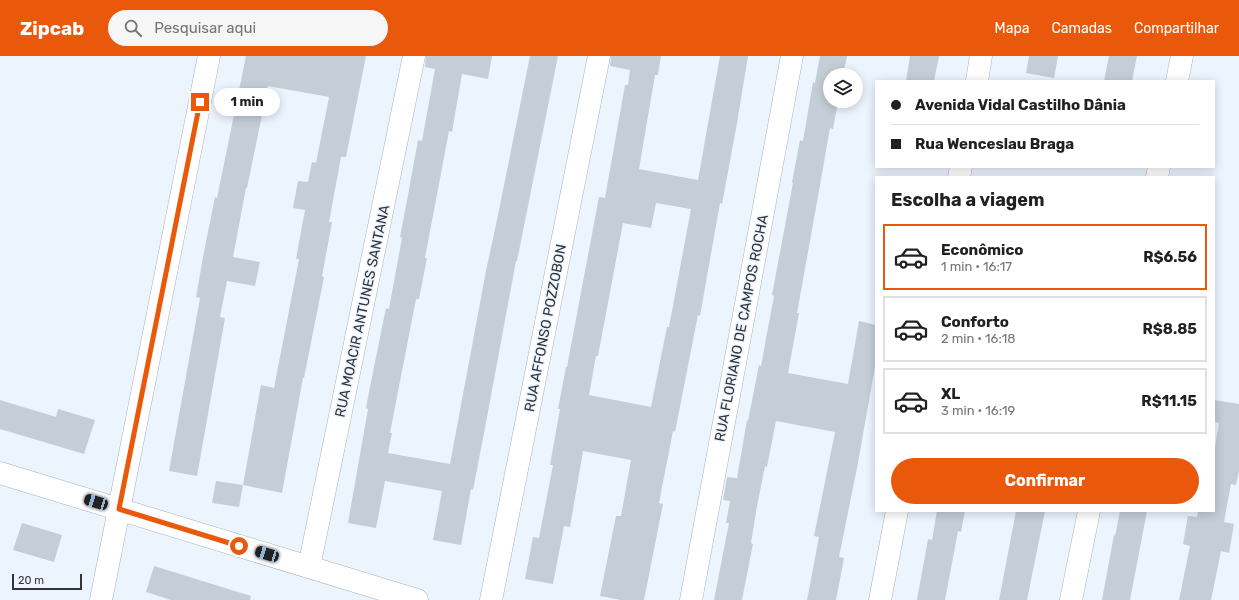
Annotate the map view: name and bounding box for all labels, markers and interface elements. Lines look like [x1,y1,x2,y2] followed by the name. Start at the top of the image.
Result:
[108,10,388,46] search box
[20,17,84,40] text: Zipcab
[122,17,144,39] icon: search
[154,19,256,37] text: Pesquisar aqui
[995,20,1030,37] text: Mapa
[1052,20,1112,37] text: Camadas
[1134,20,1219,37] text: Compartilhar
[823,68,863,108] map controls
[823,68,863,108] button: layers
[214,88,280,116] callout: 1 min
[191,93,209,111] route end
[230,94,264,109] text: 1 min
[915,96,1126,114] text: Avenida Vidal Castilho Dânia
[915,135,1074,153] text: Rua Wenceslau Braga
[891,189,1044,211] text: Escolha a viagem
[332,203,393,419] street label: RUA MOACIR ANTUNES SANTANA
[711,213,772,443] street label: RUA FLORIANO DE CAMPOS ROCHA
[893,239,929,275] icon: car
[941,241,1023,259] text: Econômico
[521,243,570,413] street label: RUA AFFONSO POZZOBON
[1143,248,1197,266] text: R$6.56
[941,259,1012,274] text: 1 min · 16:17
[893,311,929,347] icon: car
[941,313,1009,331] text: Conforto
[1142,320,1197,338] text: R$8.85
[941,331,1016,346] text: 2 min · 16:18
[893,383,929,419] icon: car
[941,385,960,403] text: XL
[1141,392,1197,410] text: R$11.15
[941,403,1015,418] text: 3 min · 16:19
[891,458,1199,504] button: Confirmar
[83,493,109,511] car
[230,537,248,555] route start
[254,545,280,563] car
[12,572,82,591] scale bar
[18,574,44,587] text: 20 m

